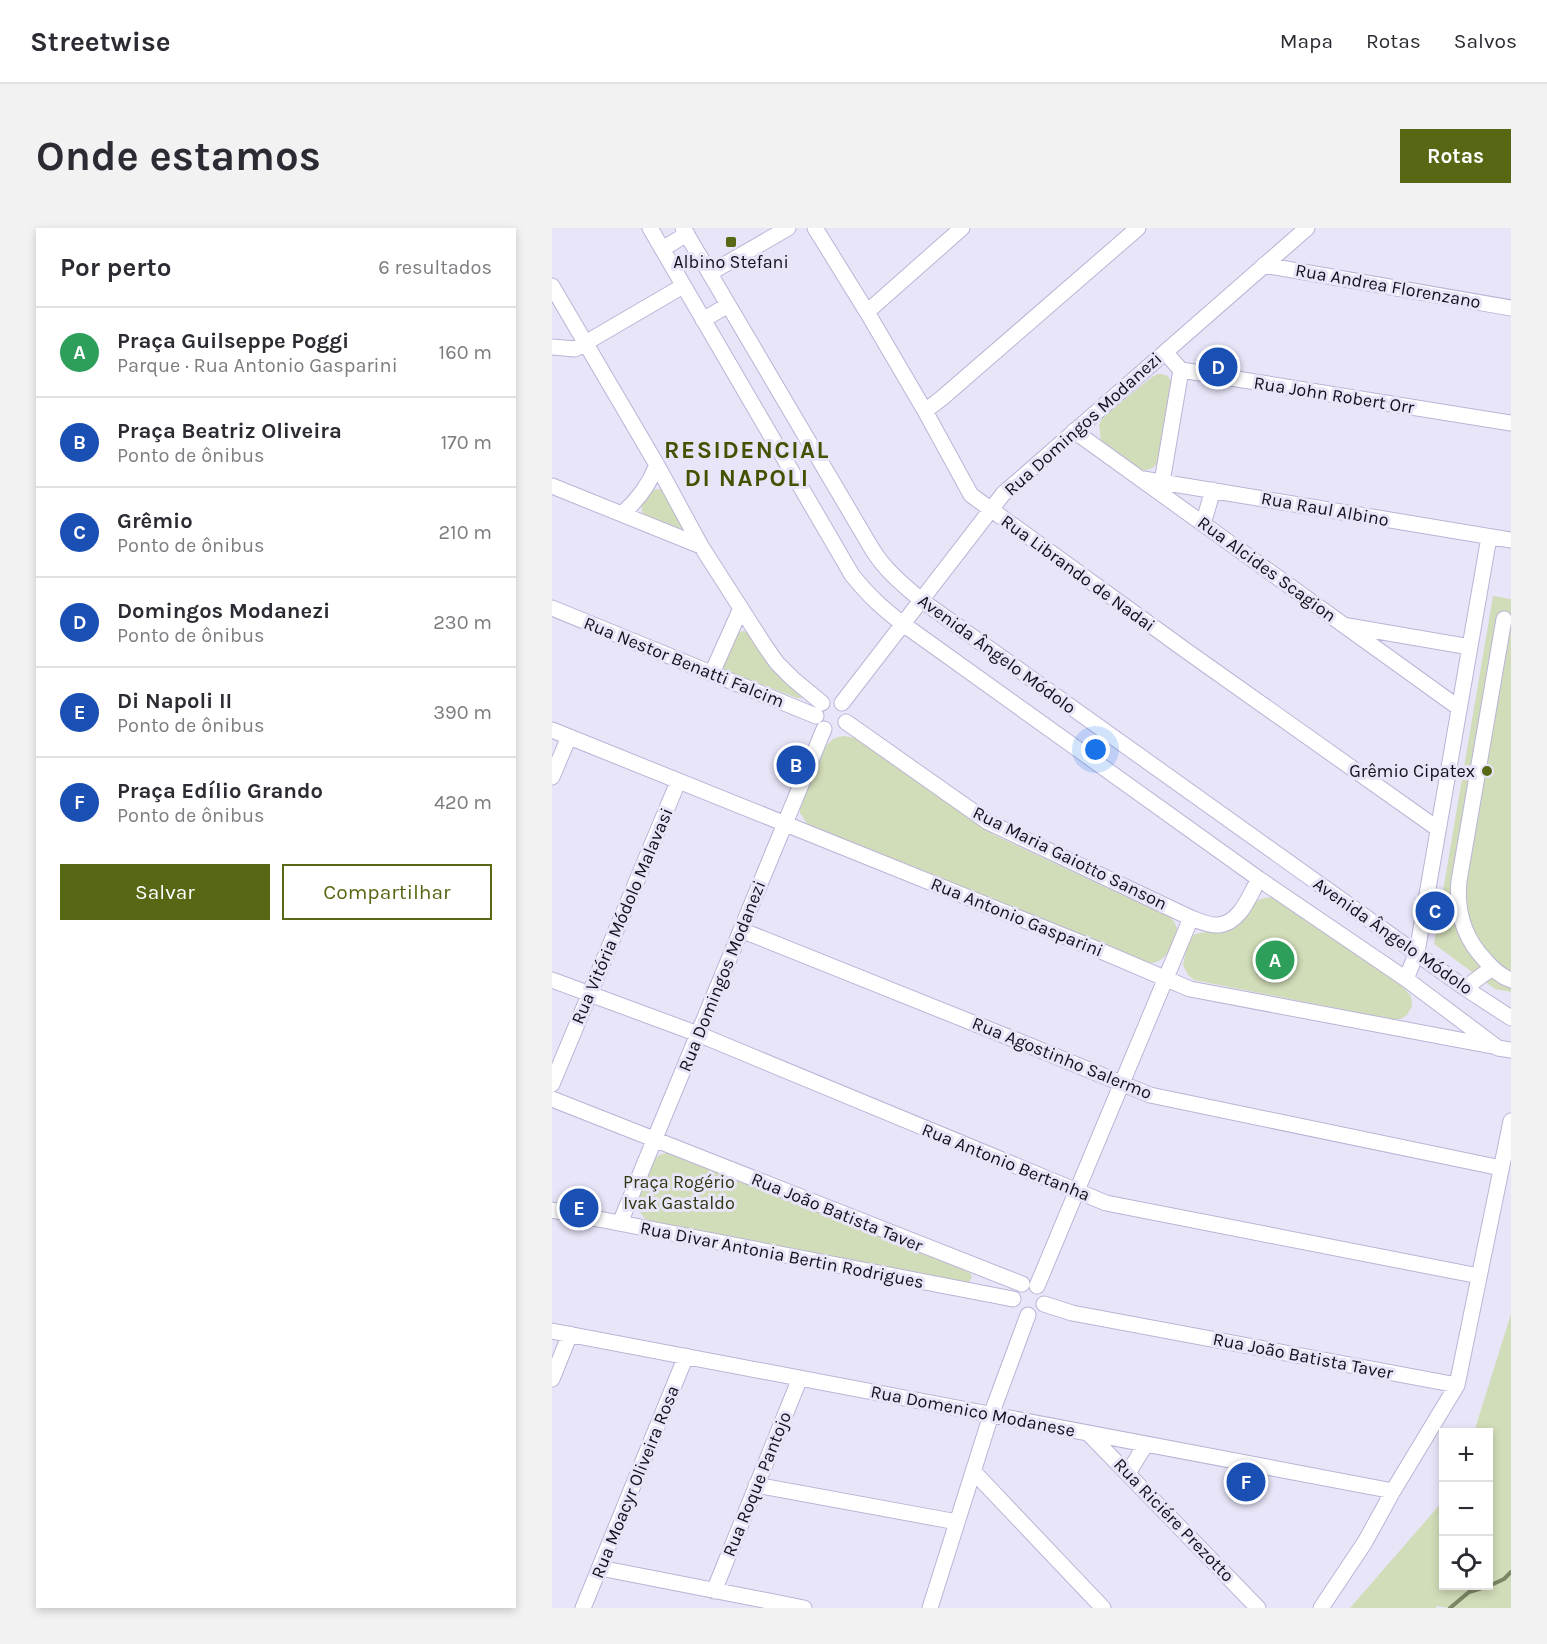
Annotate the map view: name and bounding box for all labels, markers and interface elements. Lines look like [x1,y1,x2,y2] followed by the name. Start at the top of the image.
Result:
[30,25,171,58] text: Streetwise
[1280,29,1333,53] text: Mapa
[1366,29,1421,53] text: Rotas
[1454,29,1517,53] text: Salvos
[1400,129,1511,183] button: Rotas
[36,131,321,181] text: Onde estamos
[724,235,738,249] marker: Albino Stefani
[673,251,789,273] place label: Albino Stefani
[60,252,171,283] text: Por perto
[378,256,492,279] text: 6 resultados
[1294,259,1482,313] street label: Rua Andrea Florenzano
[117,328,349,354] text: Praça Guilseppe Poggi
[73,341,86,364] text: A
[439,341,492,364] text: 160 m
[1198,344,1238,390] pin: D
[1000,347,1166,501] street label: Rua Domingos Modanezi
[117,354,398,377] text: Parque · Rua Antonio Gasparini
[1252,371,1416,419] street label: Rua John Robert Orr
[117,418,342,444] text: Praça Beatriz Oliveira
[73,431,86,454] text: B
[441,431,492,454] text: 170 m
[664,436,830,492] district label: RESIDENCIAL DI NAPOLI
[117,444,265,467] text: Ponto de ônibus
[1259,487,1391,531] street label: Rua Raul Albino
[117,508,193,534] text: Grêmio
[997,510,1159,636] street label: Rua Librando de Nadai
[1193,511,1341,627] street label: Rua Alcides Scagion
[73,521,86,544] text: C
[438,521,492,544] text: 210 m
[117,534,265,557] text: Ponto de ônibus
[914,589,1080,719] street label: Avenida Ângelo Módolo
[117,598,330,624] text: Domingos Modanezi
[73,611,86,634] text: D
[433,611,492,634] text: 230 m
[581,612,787,712] street label: Rua Nestor Benatti Falcim
[117,624,265,647] text: Ponto de ônibus
[117,688,232,714] text: Di Napoli II
[74,701,85,724] text: E
[433,701,492,724] text: 390 m
[117,714,265,737] text: Ponto de ônibus
[1081,735,1110,764] your location
[776,742,816,788] pin: B
[1349,760,1475,782] place label: Grêmio Cipatex
[1480,764,1494,778] marker: Grêmio Cipatex
[117,778,323,804] text: Praça Edílio Grando
[74,791,85,814] text: F
[434,791,492,814] text: 420 m
[969,801,1171,915] street label: Rua Maria Gaiotto Sanson
[117,804,265,827] text: Ponto de ônibus
[566,805,678,1027] street label: Rua Vitória Módolo Malavasi
[60,864,270,920] button: Salvar
[282,864,492,920] button: Compartilhar
[928,872,1106,962] street label: Rua Antonio Gasparini
[1309,873,1477,999] street label: Avenida Ângelo Módolo
[674,877,770,1075] street label: Rua Domingos Modanezi
[1416,888,1454,934] pin: C
[1256,938,1294,982] pin: A
[969,1012,1155,1104] street label: Rua Agostinho Salermo
[919,1118,1093,1206] street label: Rua Antonio Bertanha
[748,1168,926,1257] street label: Rua João Batista Taver
[623,1171,735,1214] park label: Praça Rogério Ivak Gastaldo
[560,1186,598,1230] pin: E
[638,1217,926,1293] street label: Rua Divar Antonia Bertin Rodrigues
[1211,1328,1395,1384] street label: Rua João Batista Taver
[869,1380,1077,1442] street label: Rua Domenico Modanese
[586,1382,684,1582] street label: Rua Moacyr Oliveira Rosa
[718,1408,796,1560] street label: Rua Roque Pantojo
[1439,1428,1493,1590] map controls
[1439,1428,1493,1482] button: +
[1109,1453,1239,1587] street label: Rua Riciére Prezotto
[1226,1460,1266,1504] pin: F
[1439,1482,1493,1536] button: −
[1439,1536,1493,1590] button: locate

